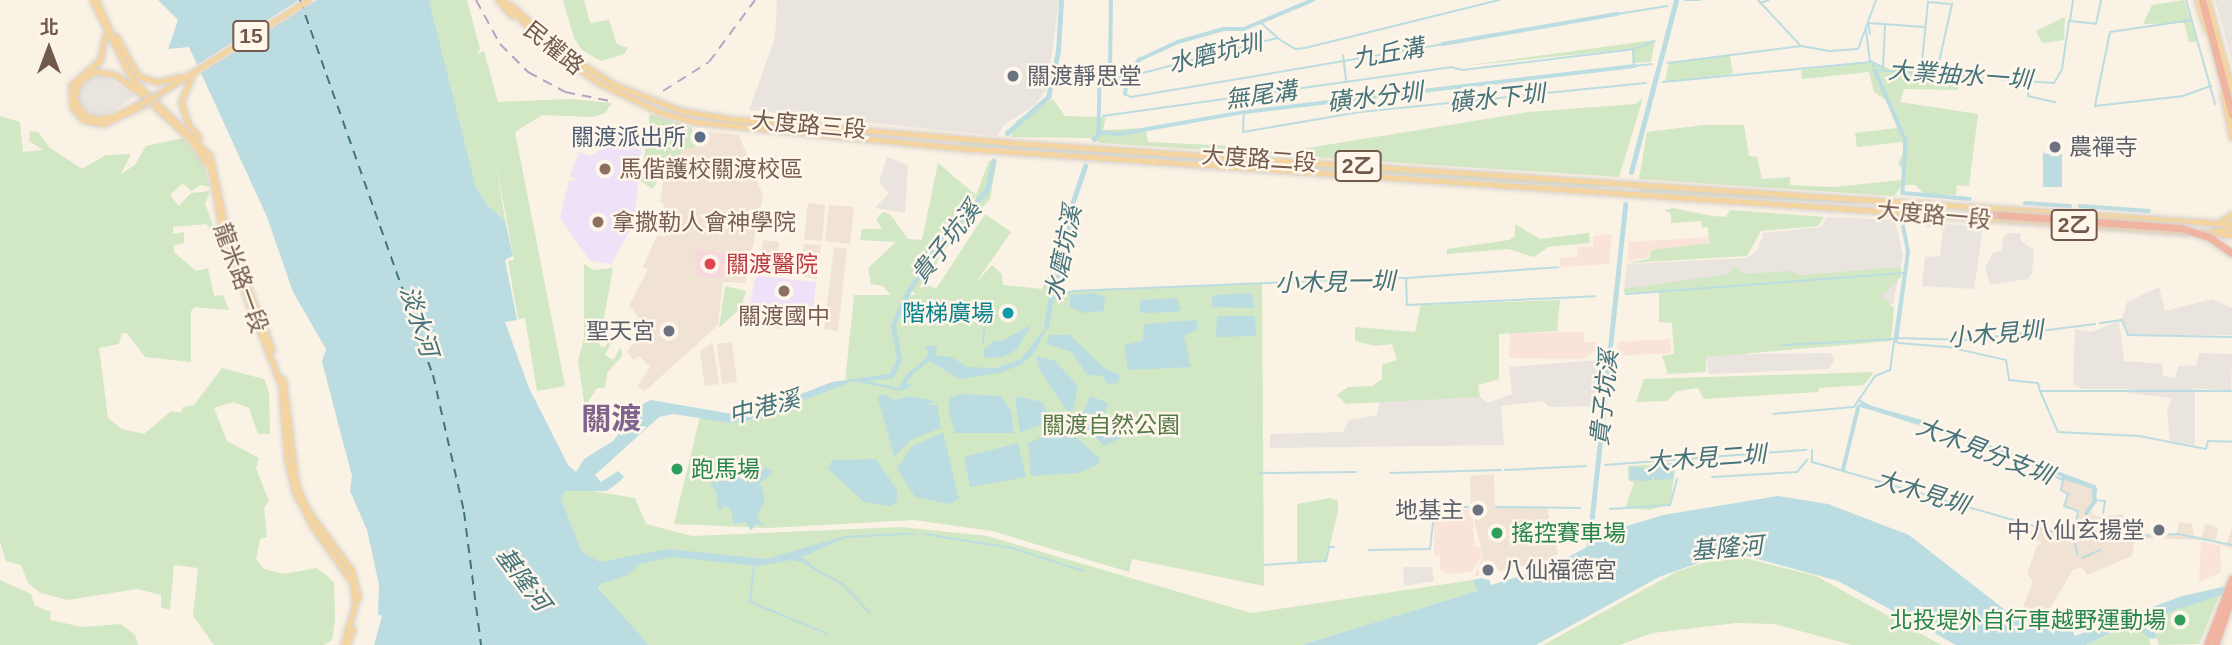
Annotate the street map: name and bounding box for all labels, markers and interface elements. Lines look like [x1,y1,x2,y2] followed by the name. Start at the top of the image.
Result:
[14,14,84,84] north arrow
[519,16,589,80] street label: 民權路
[39,17,59,38] text: 北
[232,19,270,54] road number: 15
[1165,27,1265,79] water label: 水磨坑圳
[1350,33,1426,73] water label: 九丘溝
[1887,56,2033,94] water label: 大業抽水一圳
[1027,62,1142,90] place label: 關渡靜思堂
[1005,68,1021,84] marker: 關渡靜思堂
[1223,76,1299,114] water label: 無尾溝
[1326,77,1424,117] water label: 磺水分圳
[1448,79,1546,117] water label: 磺水下圳
[751,106,867,144] street label: 大度路三段
[571,123,686,151] place label: 關渡派出所
[692,129,708,145] marker: 關渡派出所
[2069,133,2138,161] place label: 農禪寺
[2047,139,2063,155] marker: 農禪寺
[1201,141,1317,177] street label: 大度路二段
[1334,148,1382,184] road number: 2乙
[619,155,803,183] place label: 馬偕護校關渡校區
[597,161,613,177] marker: 馬偕護校關渡校區
[905,195,987,289] water label: 貴子坑溪
[1876,196,1992,234] street label: 大度路一段
[1039,203,1087,303] water label: 水磨坑溪
[612,208,796,236] place label: 拿撒勒人會神學院
[2050,208,2098,243] road number: 2乙
[590,214,606,230] marker: 拿撒勒人會神學院
[208,219,274,337] street label: 龍米路一段
[726,250,818,278] place label: 關渡醫院
[700,254,720,274] marker: 關渡醫院
[1275,267,1395,297] water label: 小木見一圳
[394,282,444,360] water label: 淡水河
[776,283,792,299] marker: 關渡國中
[902,299,994,327] place label: 階梯廣場
[738,302,830,330] place label: 關渡國中
[1000,305,1016,321] marker: 階梯廣場
[1946,315,2044,353] water label: 小木見圳
[586,317,655,345] place label: 聖天宮
[661,323,677,339] marker: 聖天宮
[1585,349,1623,447] water label: 貴子坑溪
[726,384,802,430] water label: 中港溪
[581,401,641,437] district label: 關渡
[1042,411,1180,439] park label: 關渡自然公園
[1913,412,2057,490] water label: 大木見分支圳
[1645,439,1767,477] water label: 大木見二圳
[691,455,760,483] place label: 跑馬場
[669,461,685,477] marker: 跑馬場
[1872,464,1972,520] water label: 大木見圳
[1395,496,1464,524] place label: 地基主
[1470,502,1486,518] marker: 地基主
[2007,516,2145,544] place label: 中八仙玄揚堂
[1511,519,1626,547] place label: 搖控賽車場
[2151,522,2167,538] marker: 中八仙玄揚堂
[1489,525,1505,541] marker: 搖控賽車場
[1690,531,1764,565] water label: 基隆河
[490,542,556,616] water label: 基隆河
[1502,556,1617,584] place label: 八仙福德宮
[1480,562,1496,578] marker: 八仙福德宮
[1890,606,2166,634] place label: 北投堤外自行車越野運動場
[2172,612,2188,628] marker: 北投堤外自行車越野運動場

